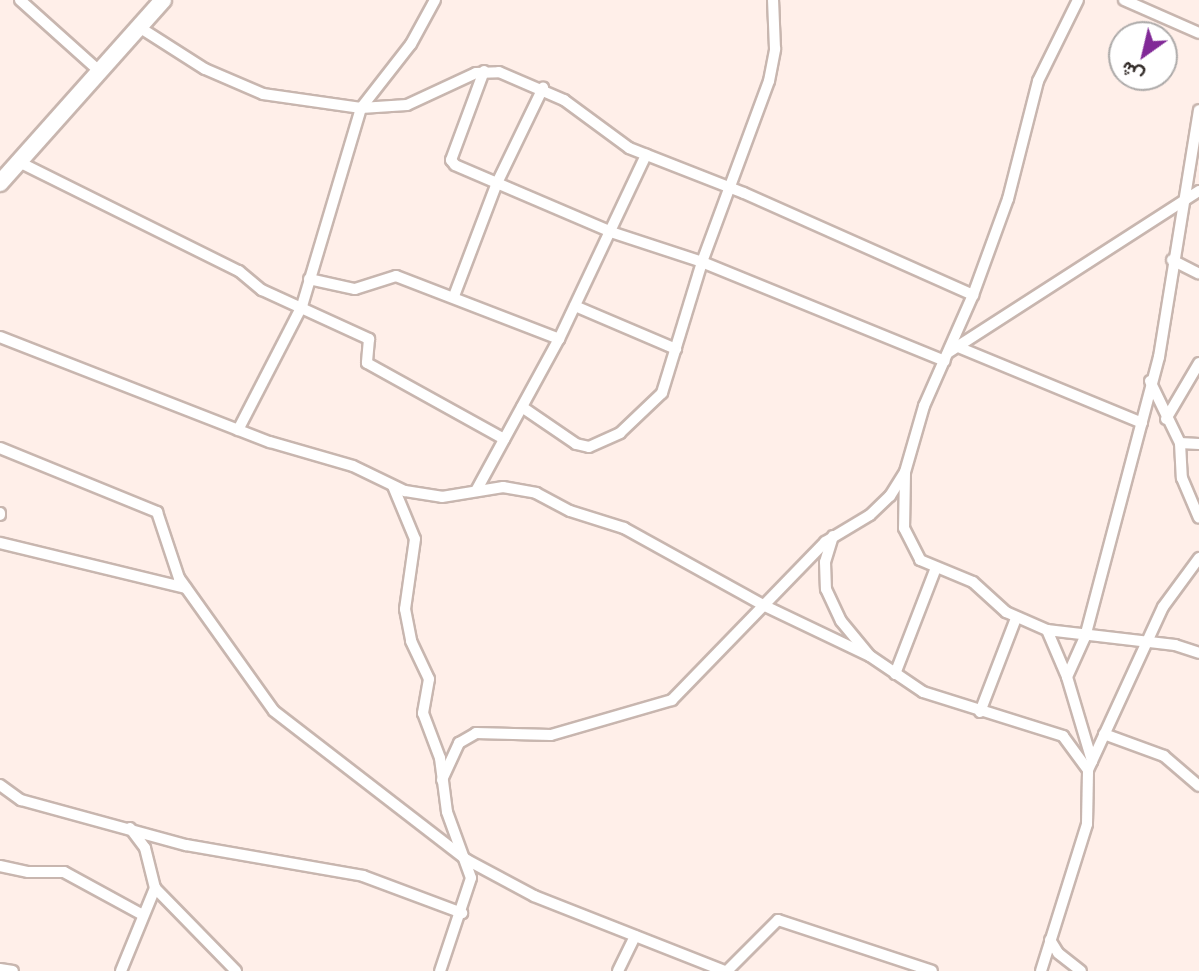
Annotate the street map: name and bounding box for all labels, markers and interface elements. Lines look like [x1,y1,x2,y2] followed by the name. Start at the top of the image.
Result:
[1108,21,1178,91] north arrow
[1117,56,1148,87] text: ش

